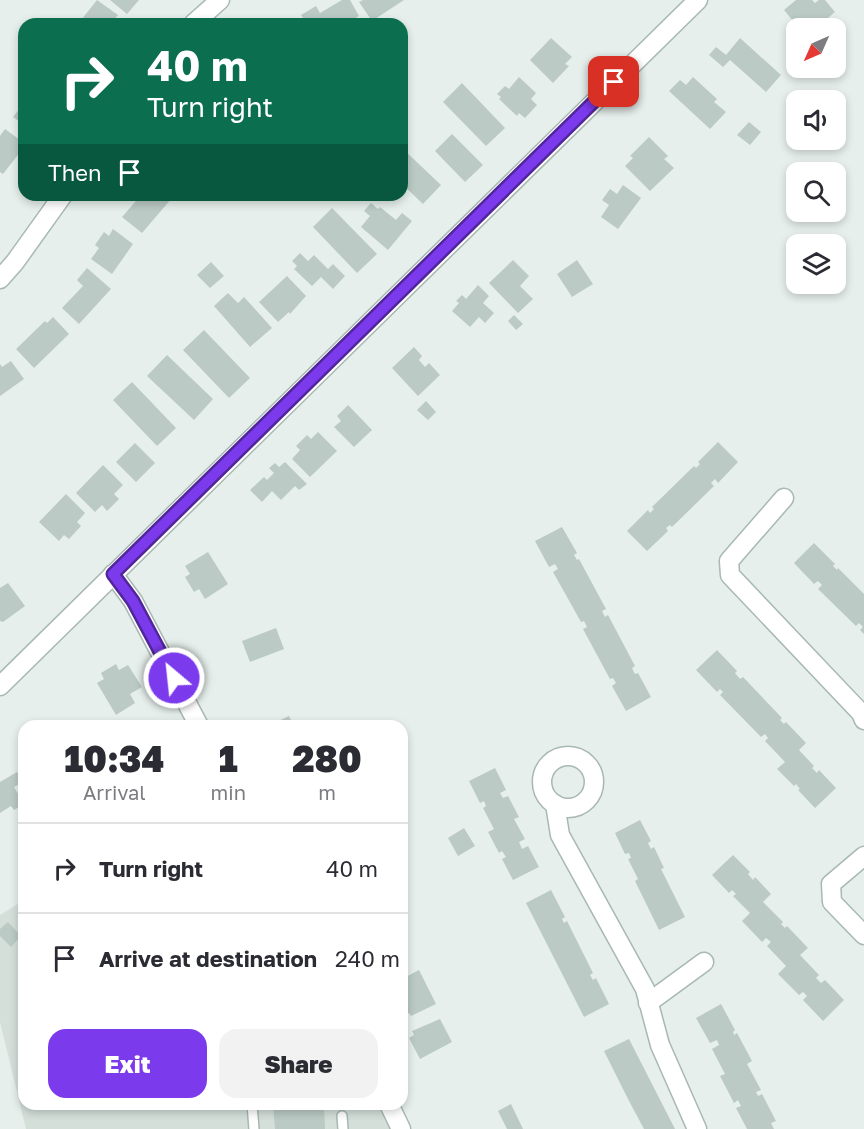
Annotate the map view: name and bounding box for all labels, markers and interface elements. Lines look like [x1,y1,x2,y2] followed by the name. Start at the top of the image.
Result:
[786,18,846,78] north arrow
[786,18,846,294] map controls
[147,40,248,90] text: 40 m
[48,42,126,120] icon: right
[588,56,639,107] pin
[597,65,630,98] icon: arrive
[786,90,846,150] button: sound
[147,91,273,123] text: Turn right
[113,156,146,189] icon: arrive
[48,159,101,186] text: Then
[786,162,846,222] button: search
[786,234,846,294] button: layers
[142,646,206,710] position arrow
[64,737,164,780] text: 10:34
[219,737,238,780] text: 1
[292,737,362,780] text: 280
[83,780,146,804] text: Arrival
[211,780,246,804] text: min
[318,780,336,804] text: m
[48,852,81,885] icon: right
[99,855,203,882] text: Turn right
[326,855,378,882] text: 40 m
[48,942,81,975] icon: arrive
[99,945,317,972] text: Arrive at destination
[335,945,400,972] text: 240 m
[48,1029,207,1098] button: Exit
[219,1029,378,1098] button: Share

